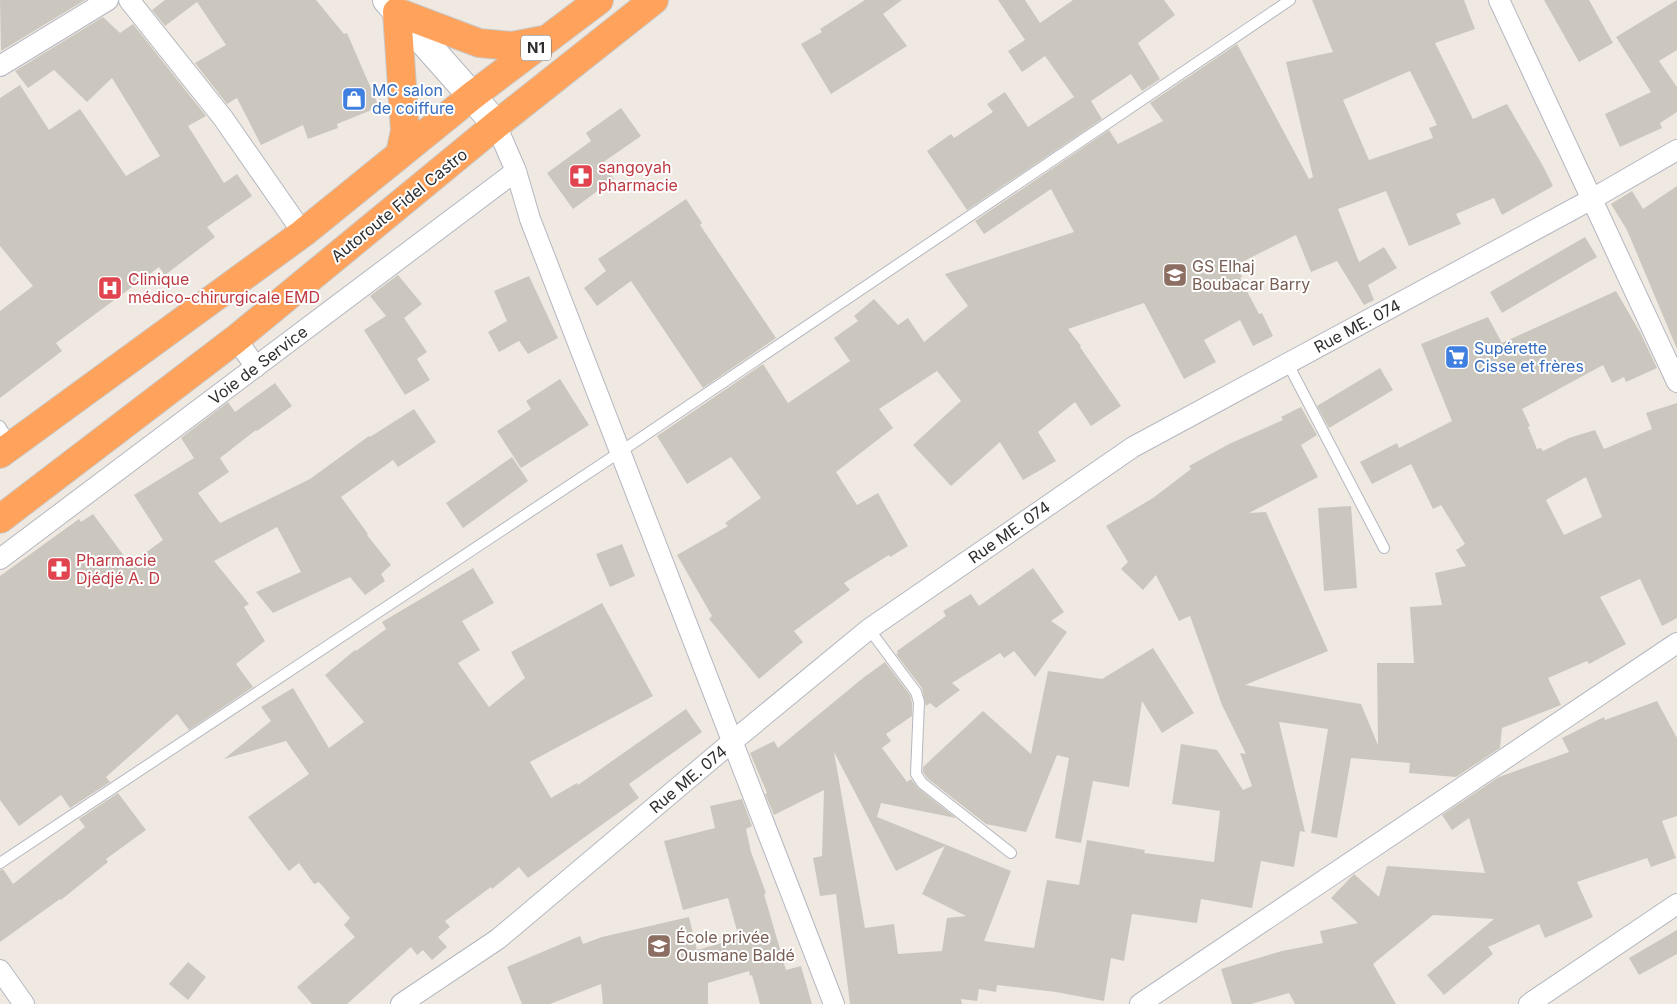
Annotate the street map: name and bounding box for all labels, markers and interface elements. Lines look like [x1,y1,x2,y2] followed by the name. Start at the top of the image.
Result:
[521,36,551,60] road number: N1
[372,80,454,118] place label: MC salon de coiffure
[341,86,367,112] shop icon: MC salon de coiffure
[327,144,471,266] street label: Autoroute Fidel Castro
[598,157,678,195] place label: sangoyah pharmacie
[568,163,594,189] pharmacy icon: sangoyah pharmacie
[1192,256,1310,294] place label: GS Elhaj Boubacar Barry
[1162,262,1188,288] school or university icon: GS Elhaj Boubacar Barry
[128,269,320,307] place label: Clinique médico-chirurgicale EMD
[97,275,123,301] hospital icon: Clinique médico-chirurgicale EMD
[1310,295,1404,357] street label: Rue ME. 074
[205,321,311,409] street label: Voie de Service
[1474,338,1584,376] place label: Supérette Cisse et frères
[1444,344,1470,370] supermarket icon: Supérette Cisse et frères
[964,497,1054,567] street label: Rue ME. 074
[76,550,160,588] place label: Pharmacie Djédjé A. D
[46,556,72,582] pharmacy icon: Pharmacie Djédjé A. D
[645,741,731,817] street label: Rue ME. 074
[676,927,795,965] place label: École privée Ousmane Baldé
[646,933,672,959] school or university icon: École privée Ousmane Baldé

